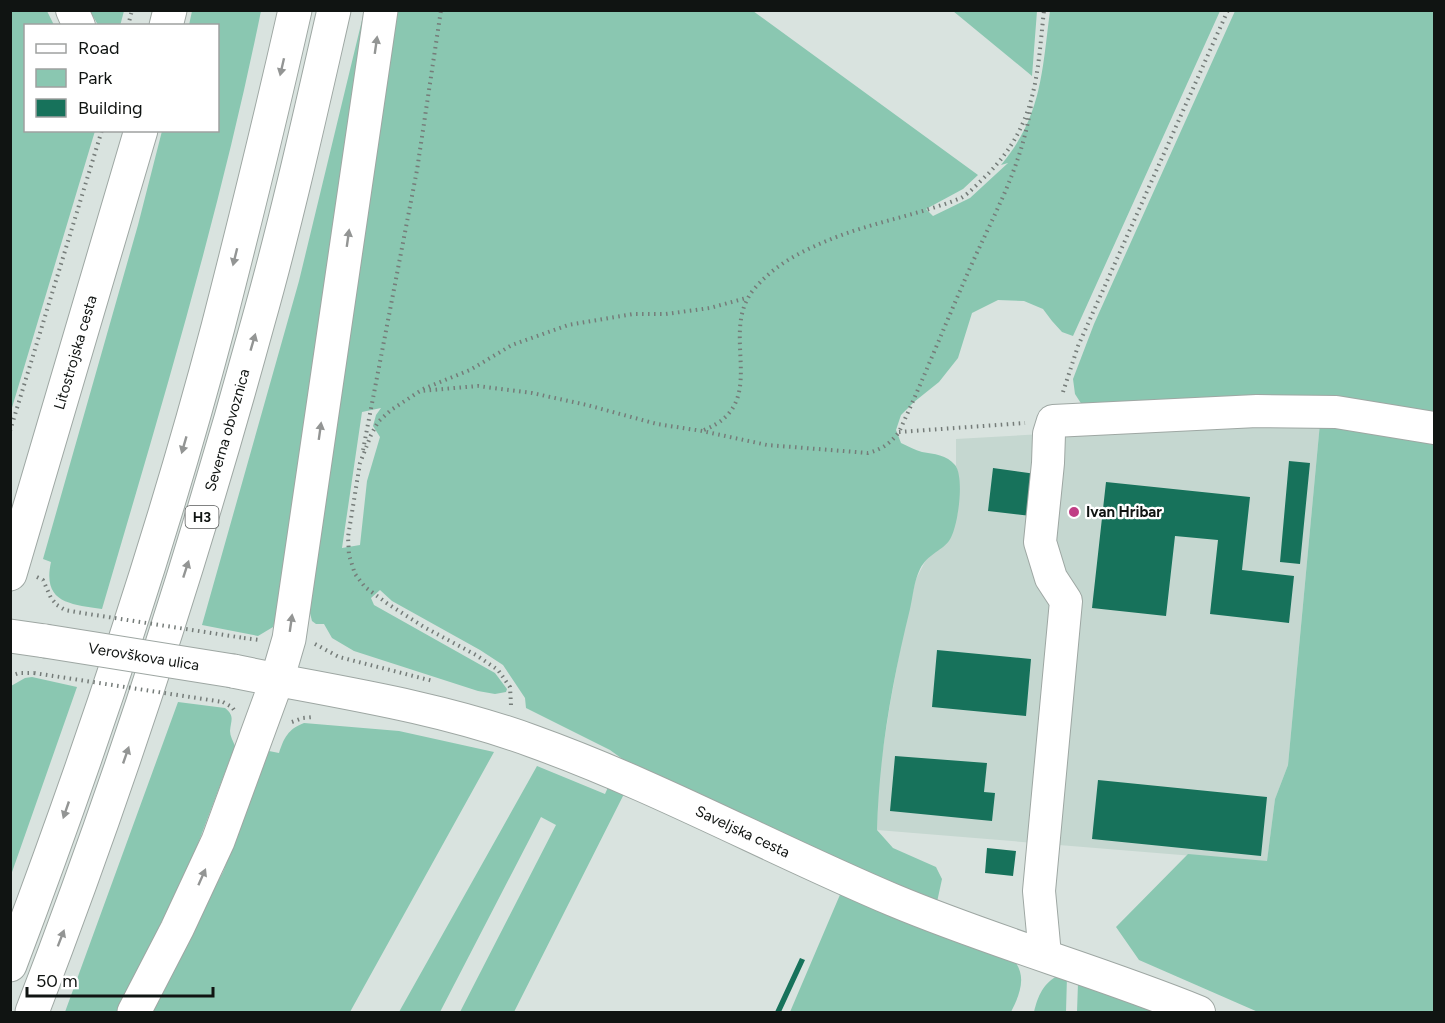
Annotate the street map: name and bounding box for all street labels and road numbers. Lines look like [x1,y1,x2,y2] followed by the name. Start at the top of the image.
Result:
[50,293,101,412] street label: Litostrojska cesta
[201,367,254,493] street label: Severna obvoznica
[186,506,218,528] road number: H3
[87,639,201,674] street label: Verovškova ulica
[693,802,793,862] street label: Saveljska cesta

